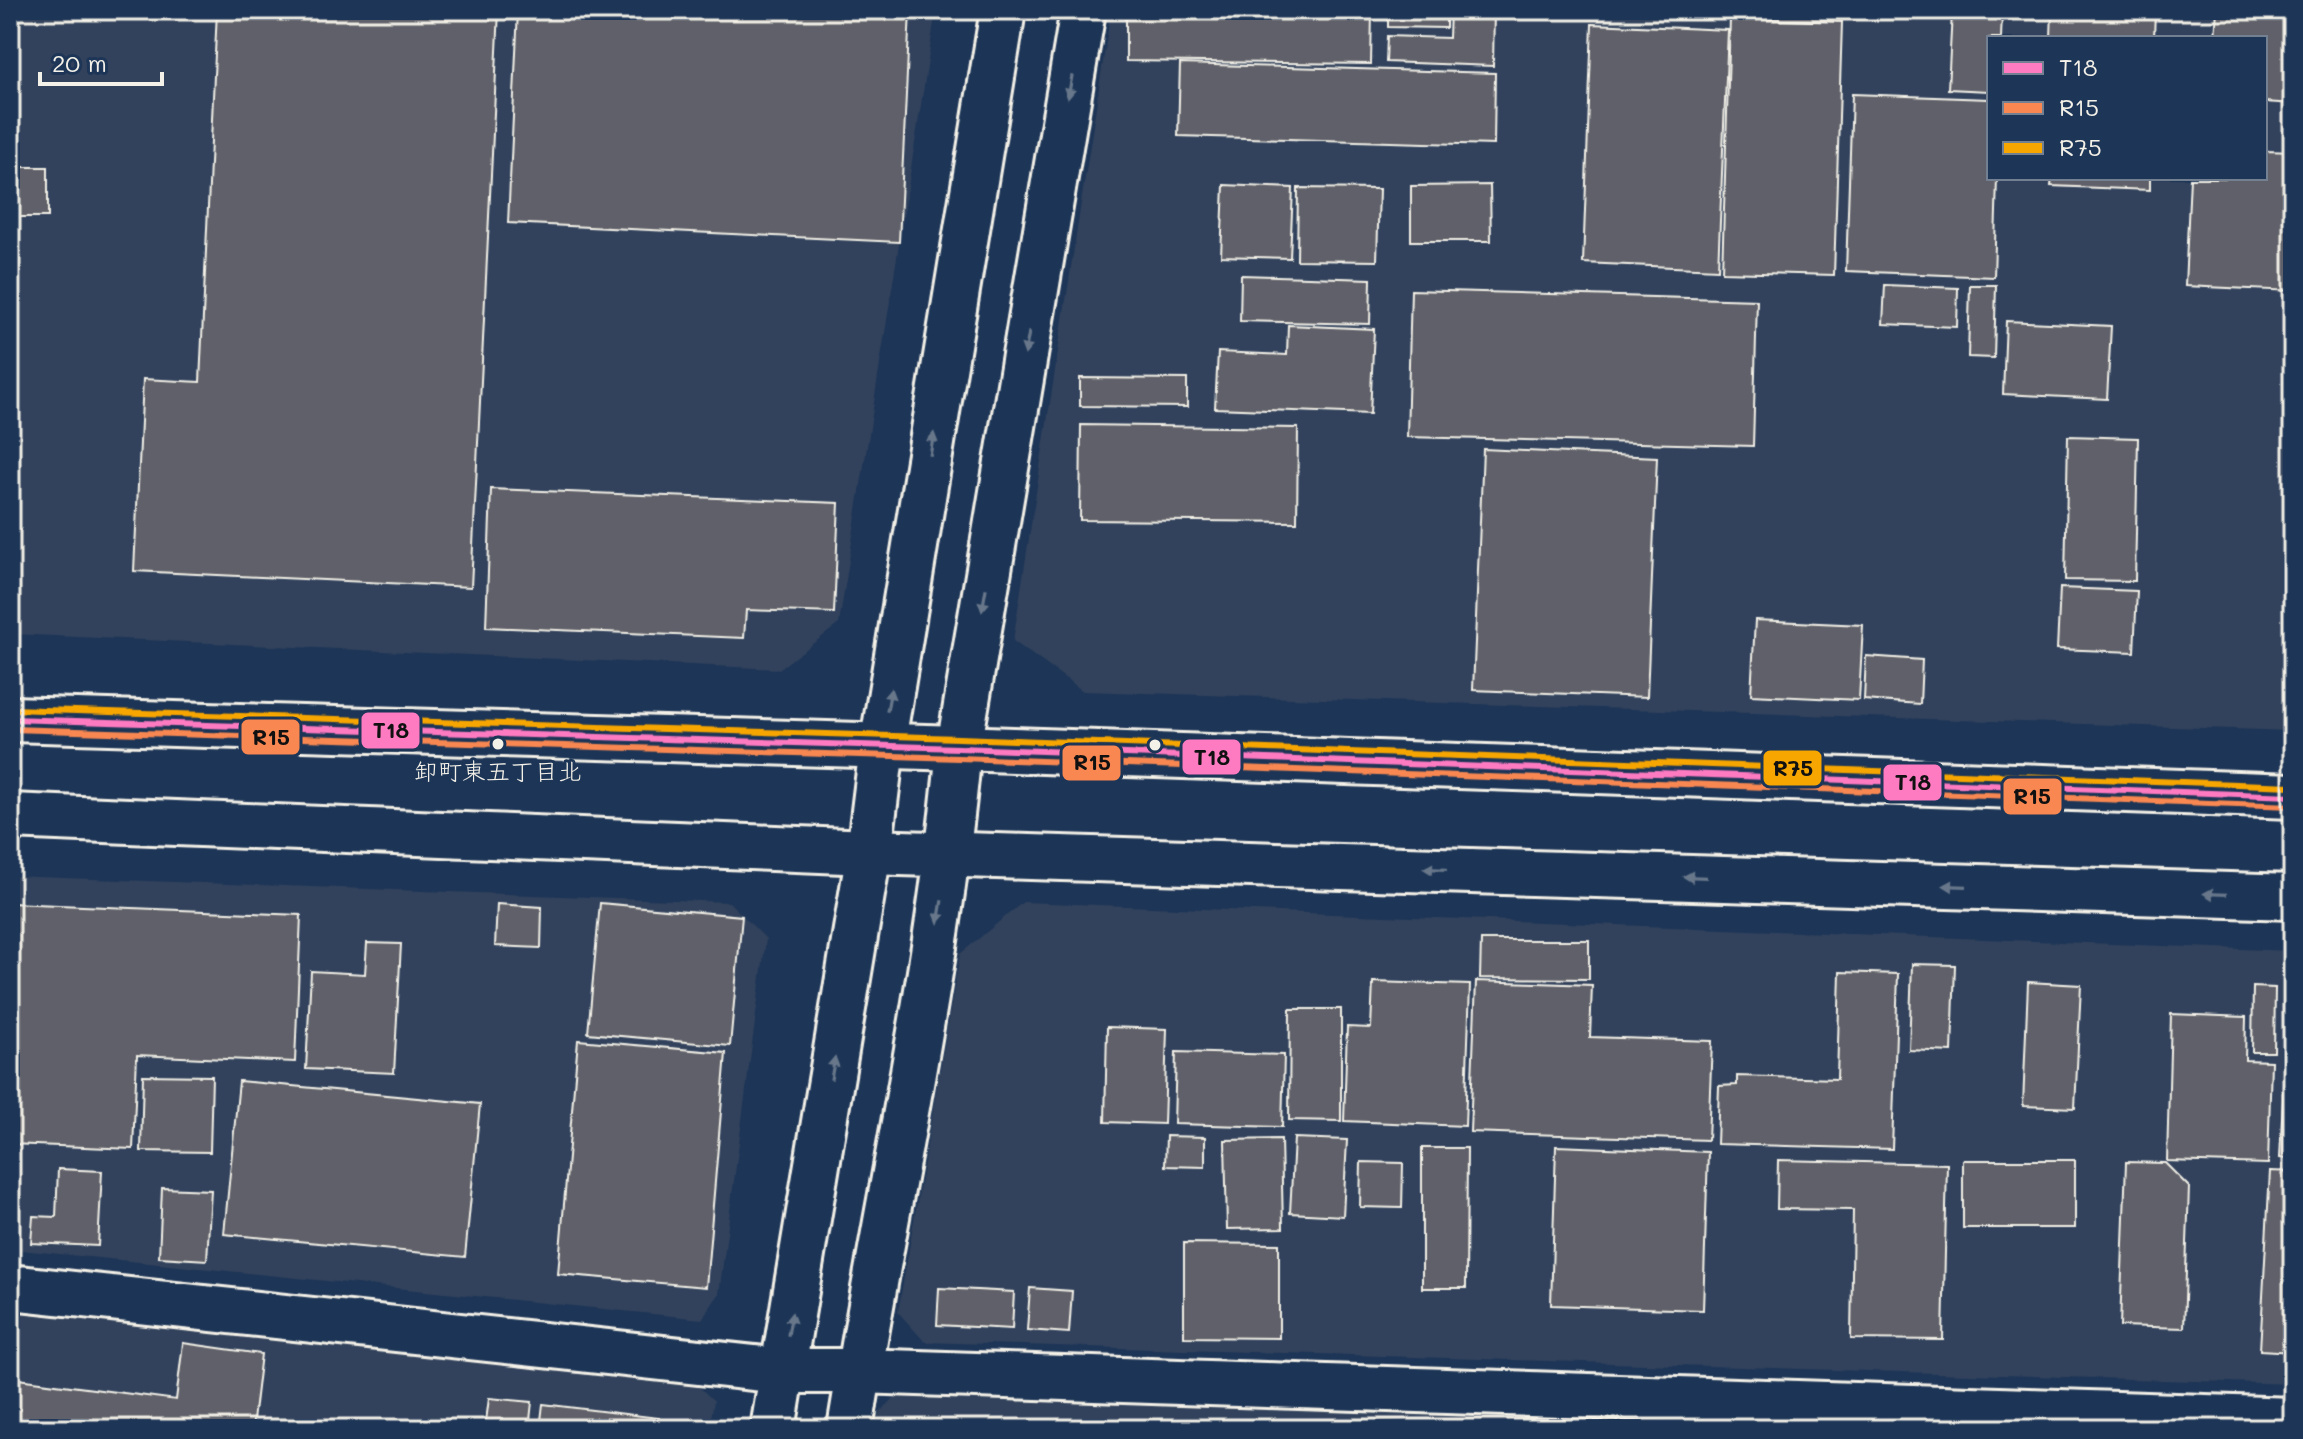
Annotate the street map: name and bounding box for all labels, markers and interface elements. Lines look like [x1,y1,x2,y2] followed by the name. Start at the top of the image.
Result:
[40,36,162,86] scale bar
[1987,36,2267,180] legend
[52,47,107,78] text: 20 m
[2059,51,2098,82] text: T18
[1064,75,1076,100] one-way arrow
[2059,91,2099,122] text: R15
[2059,131,2102,162] text: R75
[1020,331,1033,356] one-way arrow
[926,431,939,456] one-way arrow
[977,587,989,612] one-way arrow
[884,688,896,713] one-way arrow
[360,711,421,750] line badge: T18
[373,715,409,744] text: T18
[240,718,301,756] line badge: R15
[252,722,290,751] text: R15
[490,736,506,752] marker: 卸町東五丁目北
[1147,737,1163,753] unlabelled marker
[1181,738,1242,776] line badge: T18
[1194,742,1230,771] text: T18
[1061,744,1122,782] line badge: R15
[1073,747,1111,776] text: R15
[1762,749,1823,787] line badge: R75
[1773,753,1813,782] text: R75
[414,755,582,786] place label: 卸町東五丁目北
[1882,763,1943,802] line badge: T18
[1895,767,1931,796] text: T18
[2002,777,2063,816] line badge: R15
[2013,781,2051,810] text: R15
[1422,862,1447,875] one-way arrow
[1682,871,1707,884] one-way arrow
[1942,879,1967,892] one-way arrow
[2202,888,2227,901] one-way arrow
[933,900,946,925] one-way arrow
[827,1055,840,1080] one-way arrow
[784,1312,796,1337] one-way arrow

